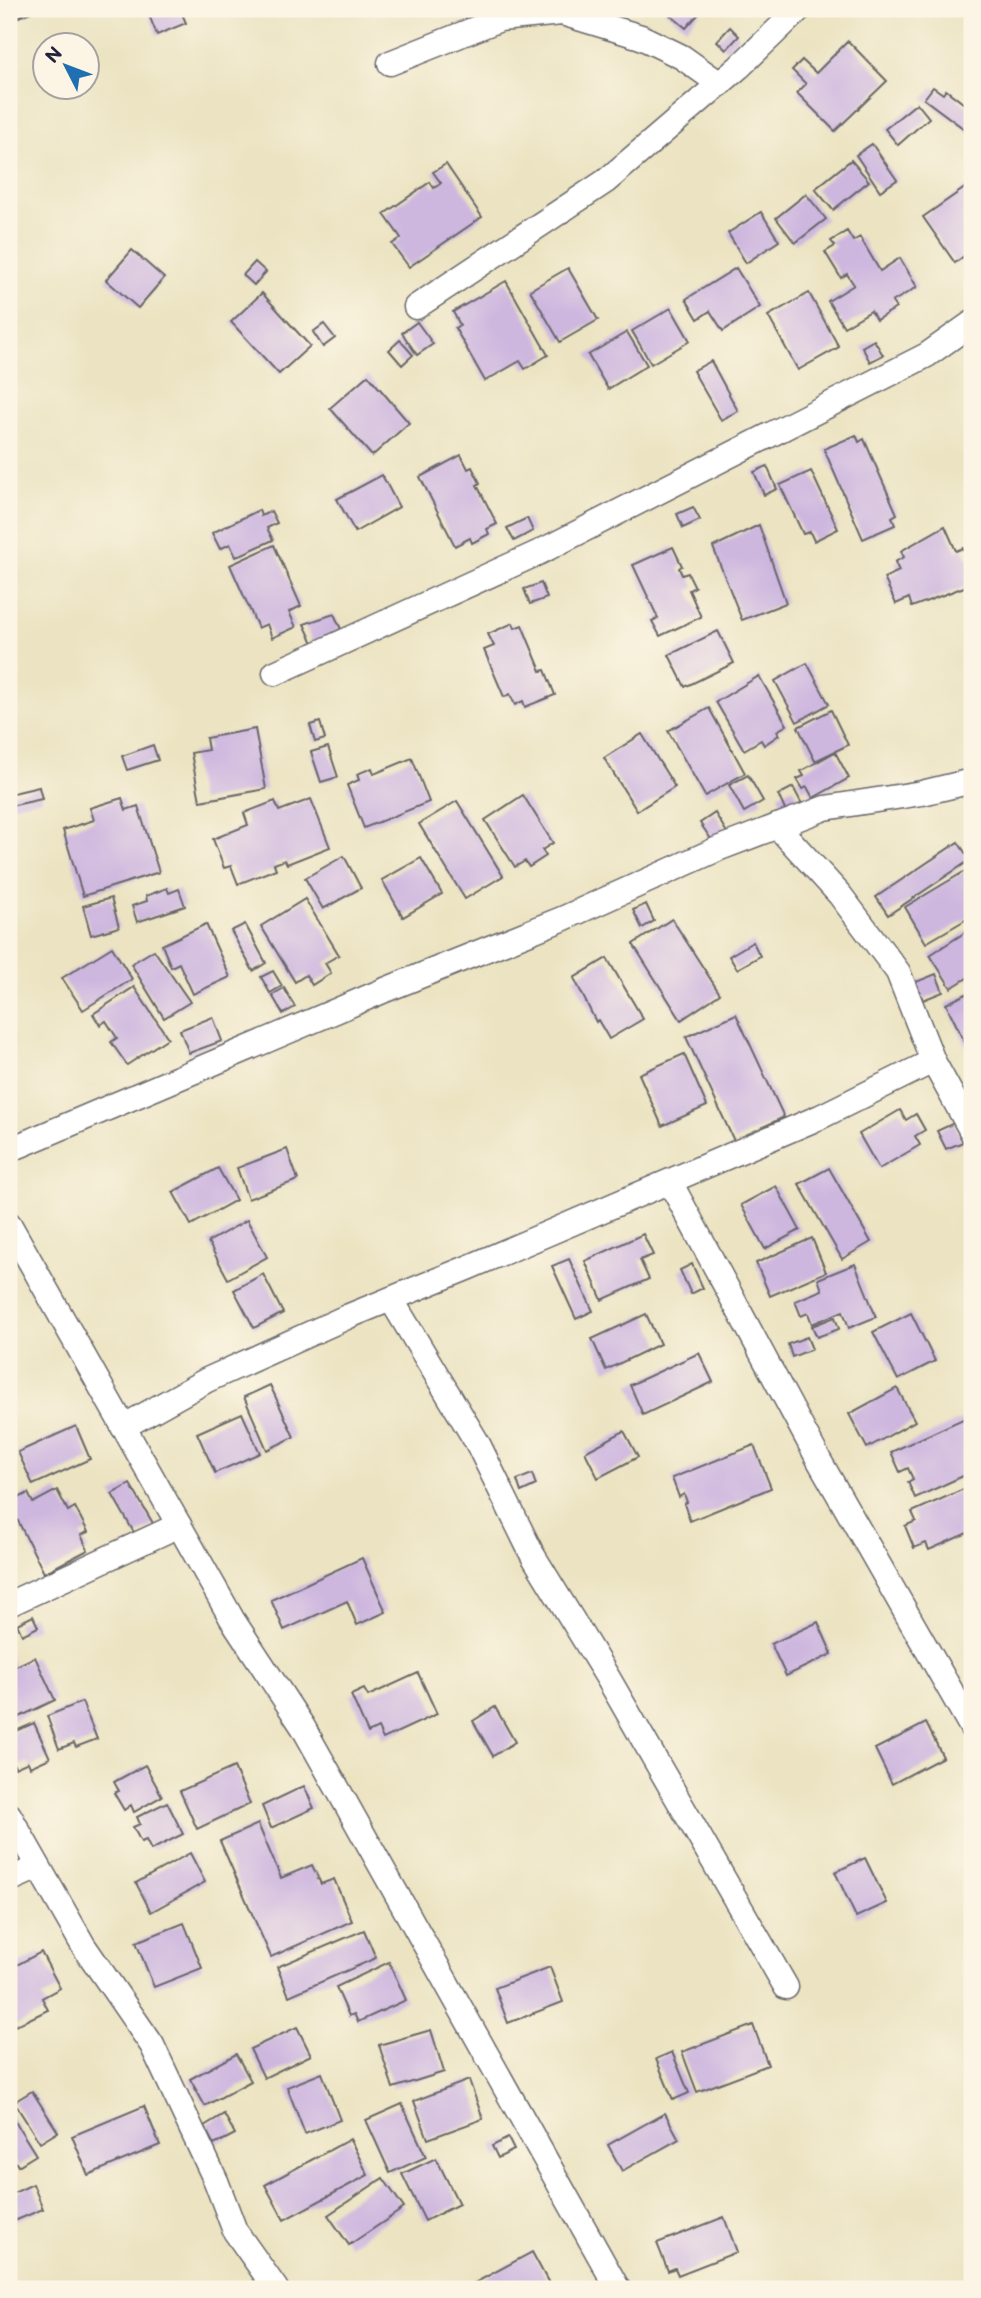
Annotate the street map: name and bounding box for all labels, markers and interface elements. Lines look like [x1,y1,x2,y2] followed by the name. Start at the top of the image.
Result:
[32,32,102,102] north arrow
[41,43,68,69] text: N

